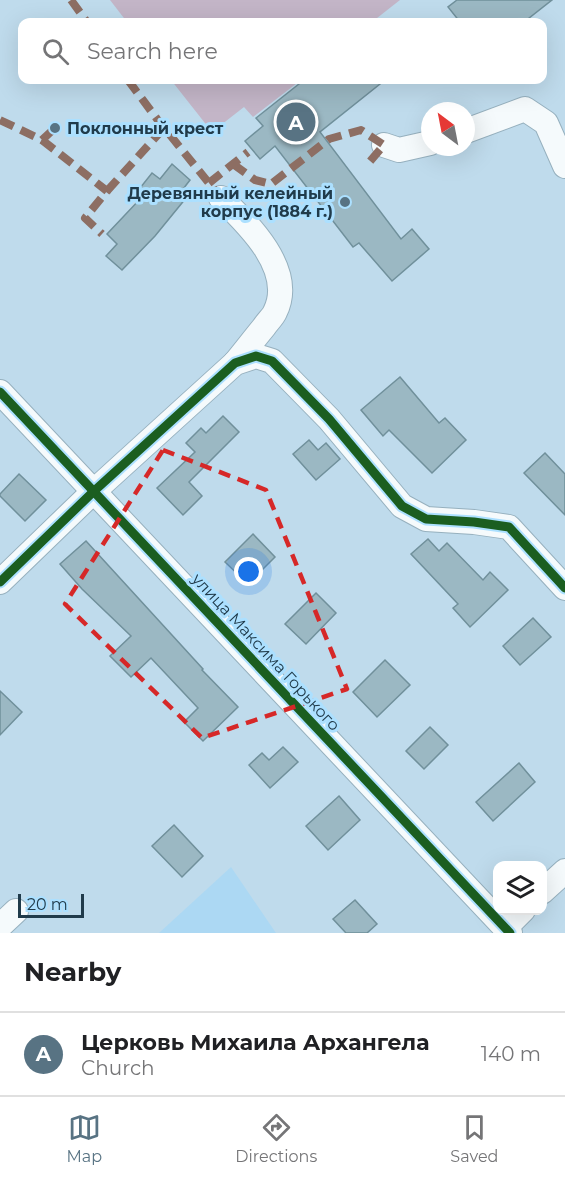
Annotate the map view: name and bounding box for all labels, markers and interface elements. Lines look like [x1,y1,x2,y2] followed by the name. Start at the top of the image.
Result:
[18,18,547,84] search box
[39,35,72,68] icon: search
[87,38,218,65] text: Search here
[276,100,316,144] pin: A
[421,102,475,156] north arrow
[67,119,224,138] place label: Поклонный крест
[48,121,62,135] marker: Поклонный крест
[128,184,333,221] place label: Деревянный келейный корпус (1884 г.)
[338,195,352,209] marker: Деревянный келейный корпус (1884 г.)
[234,557,263,586] your location
[187,569,344,735] street label: улица Максима Горького
[493,861,547,915] map controls
[493,861,547,915] button: layers
[18,891,84,918] scale bar
[27,895,68,914] text: 20 m
[24,956,121,988] text: Nearby
[81,1029,430,1056] text: Церковь Михаила Архангела
[36,1042,51,1066] text: A
[481,1042,541,1066] text: 140 m
[81,1056,155,1080] text: Church
[67,1111,102,1166] tab: Map
[235,1111,317,1166] tab: Directions
[450,1111,498,1166] tab: Saved

